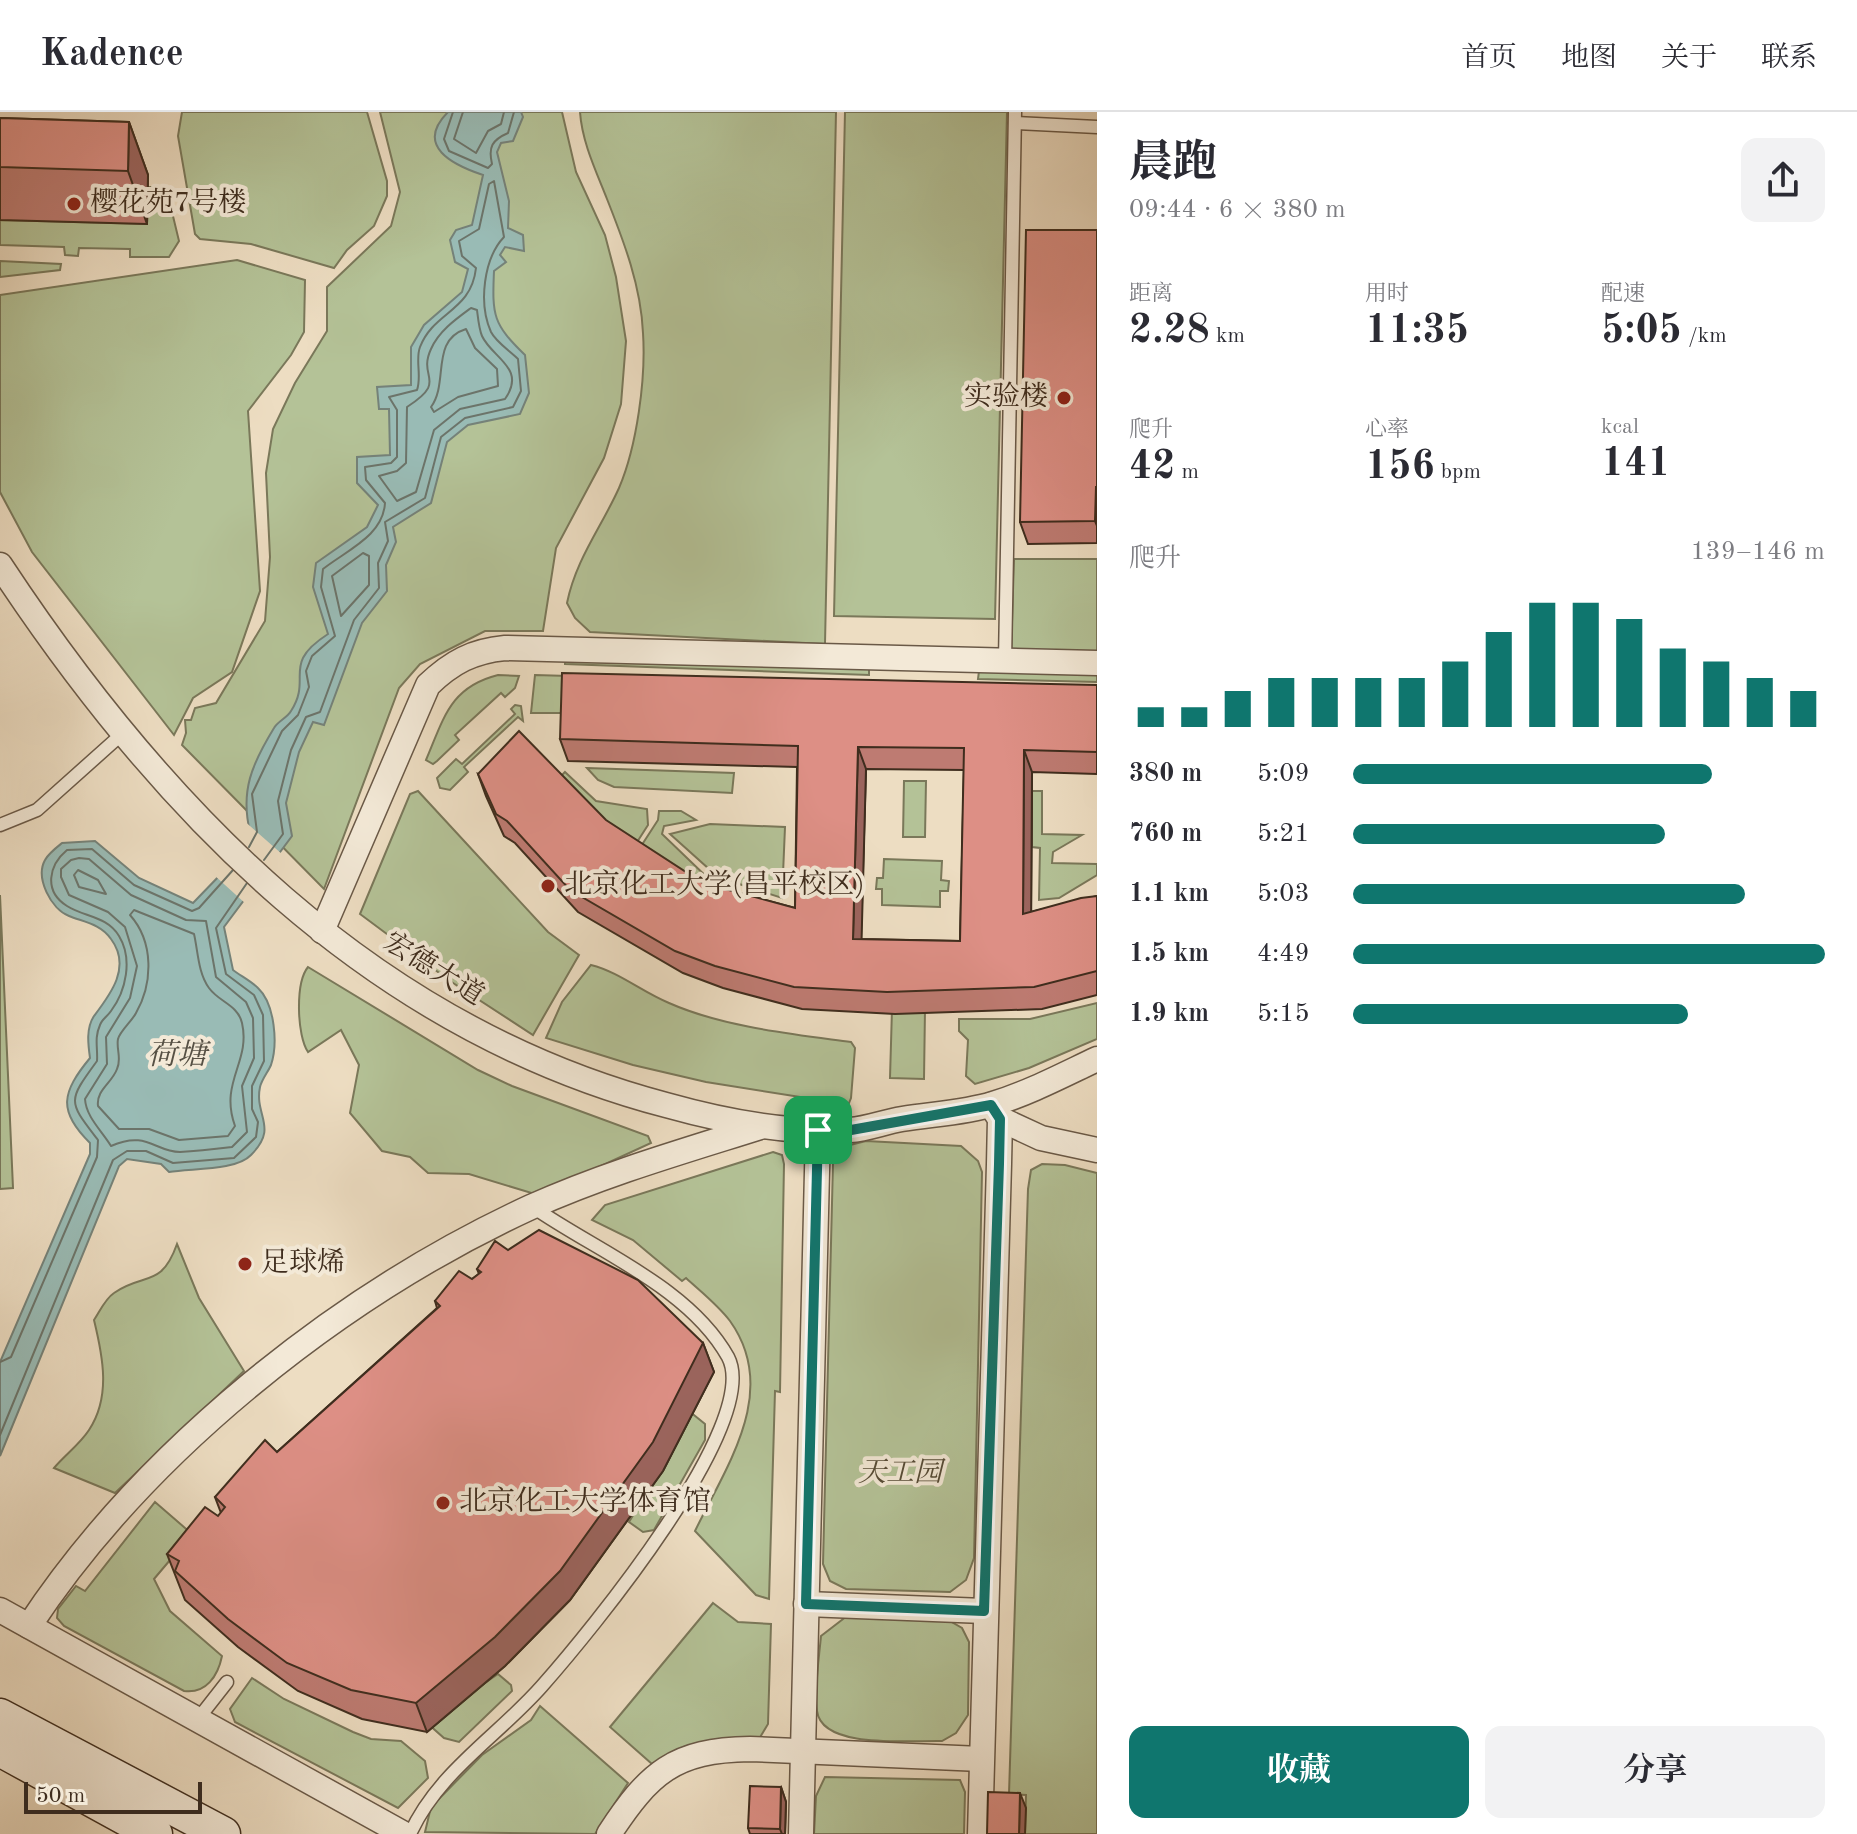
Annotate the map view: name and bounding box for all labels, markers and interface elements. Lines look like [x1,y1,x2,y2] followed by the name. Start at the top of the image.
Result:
[40,36,184,74] text: Kadence
[1461,45,1517,73] text: 首页
[1561,45,1617,73] text: 地图
[1661,45,1717,73] text: 关于
[1761,45,1817,73] text: 联系
[1741,138,1825,222] button: share
[1129,142,1217,186] text: 晨跑
[90,187,246,218] place label: 樱花苑7号楼
[65,195,83,213] marker: 樱花苑7号楼
[1129,197,1346,223] text: 09:44 · 6 × 380 m
[1129,283,1173,305] text: 距离
[1365,283,1409,305] text: 用时
[1601,283,1645,305] text: 配速
[1129,312,1210,352] text: 2.28
[1365,312,1469,352] text: 11:35
[1601,312,1682,352] text: 5:05
[1210,325,1245,347] text: km
[1682,325,1727,347] text: /km
[964,381,1048,412] place label: 实验楼
[1055,389,1073,407] marker: 实验楼
[1601,416,1639,438] text: kcal
[1129,419,1173,441] text: 爬升
[1365,419,1409,441] text: 心率
[1601,445,1671,485] text: 141
[1129,448,1175,488] text: 42
[1365,448,1435,488] text: 156
[1175,461,1199,483] text: m
[1435,461,1481,483] text: bpm
[1690,539,1825,565] text: 139–146 m
[1129,546,1181,572] text: 爬升
[1129,761,1202,787] text: 380 m
[1257,761,1310,787] text: 5:09
[1129,821,1202,847] text: 760 m
[1257,821,1310,847] text: 5:21
[564,869,865,900] place label: 北京化工大学(昌平校区)
[539,877,557,895] marker: 北京化工大学(昌平校区)
[1129,881,1209,907] text: 1.1 km
[1257,881,1310,907] text: 5:03
[378,926,490,1012] street label: 宏德大道
[1129,941,1209,967] text: 1.5 km
[1257,941,1310,967] text: 4:49
[1129,1001,1209,1027] text: 1.9 km
[1257,1001,1310,1027] text: 5:15
[147,1038,211,1071] water label: 荷塘
[784,1096,852,1164] pin
[796,1108,840,1152] icon: arrive
[261,1247,345,1278] place label: 足球烯
[236,1255,254,1273] marker: 足球烯
[858,1458,946,1488] park label: 天工园
[459,1486,711,1517] place label: 北京化工大学体育馆
[434,1494,452,1512] marker: 北京化工大学体育馆
[1129,1726,1469,1818] button: 收藏
[1485,1726,1825,1818] button: 分享
[24,1778,202,1814] scale bar
[36,1785,85,1807] text: 50 m

